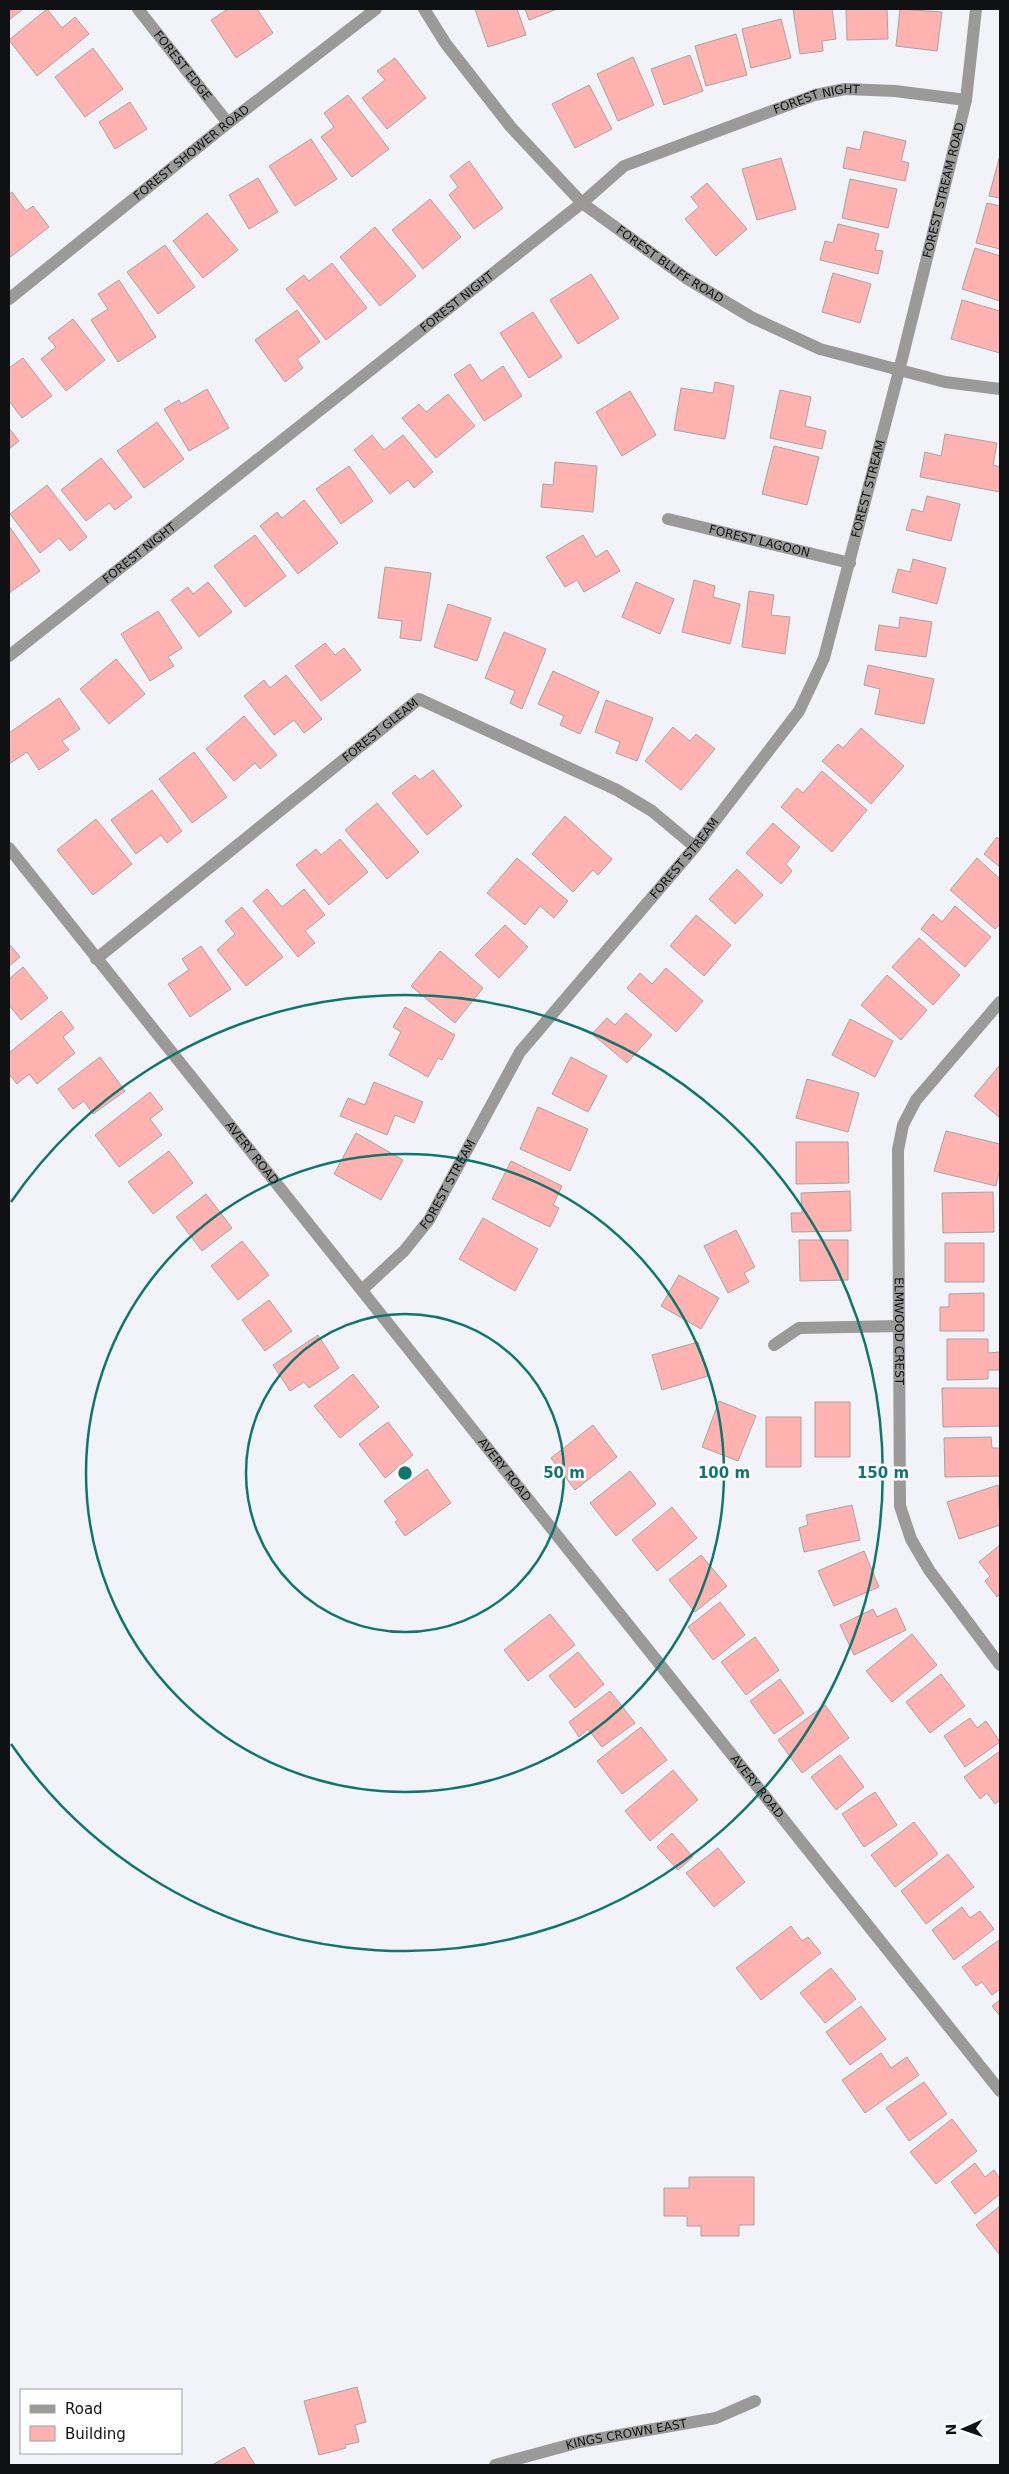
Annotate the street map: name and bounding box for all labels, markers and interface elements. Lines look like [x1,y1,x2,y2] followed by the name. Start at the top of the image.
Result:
[151,28,214,103] street label: FOREST EDGE
[771,82,861,117] street label: FOREST NIGHT
[131,102,252,203] street label: FOREST SHOWER ROAD
[920,121,967,260] street label: FOREST STREAM ROAD
[613,223,726,306] street label: FOREST BLUFF ROAD
[418,268,497,335] street label: FOREST NIGHT
[849,438,888,539] street label: FOREST STREAM
[100,519,179,586] street label: FOREST NIGHT
[708,522,811,560] street label: FOREST LAGOON
[340,695,421,765] street label: FOREST GLEAM
[647,815,722,901] street label: FOREST STREAM
[223,1118,282,1187] street label: AVERY ROAD
[417,1137,478,1232] street label: FOREST STREAM
[892,1277,906,1386] street label: ELMWOOD CREST
[475,1435,534,1504] street label: AVERY ROAD
[396,1464,414,1482] centre of rings
[543,1464,585,1482] text: 50 m
[698,1464,750,1482] text: 100 m
[857,1464,909,1482] text: 150 m
[728,1752,787,1821] street label: AVERY ROAD
[20,2389,182,2454] legend
[65,2400,103,2418] text: Road
[939,2404,989,2454] north arrow
[564,2416,689,2453] street label: KINGS CROWN EAST
[943,2423,959,2436] text: N
[65,2425,126,2443] text: Building

